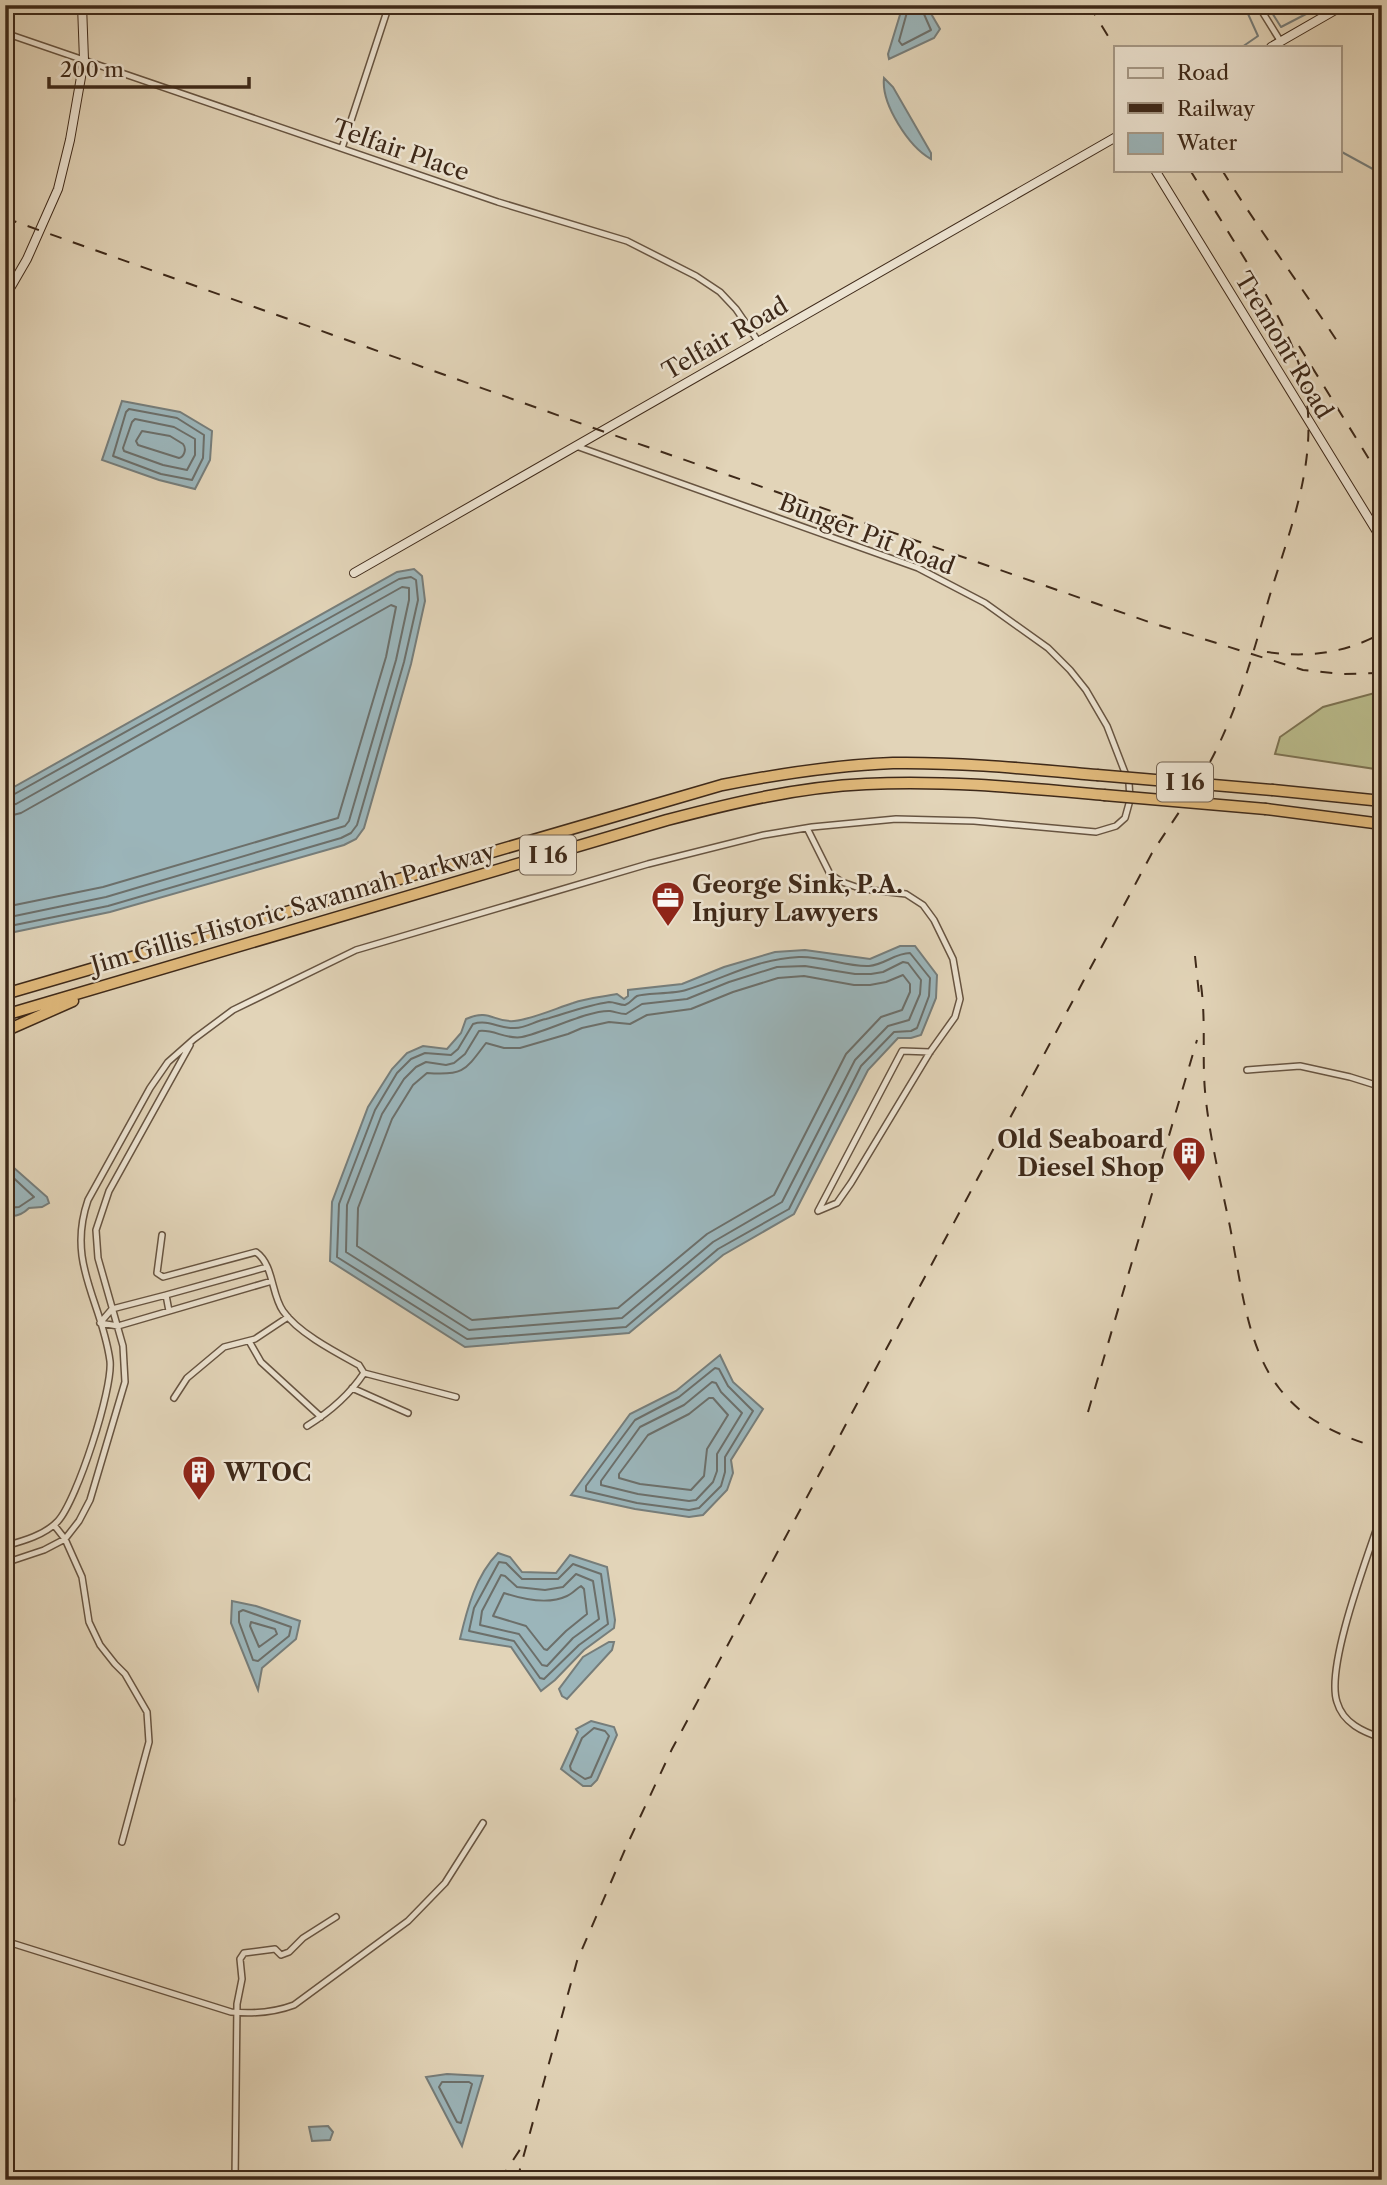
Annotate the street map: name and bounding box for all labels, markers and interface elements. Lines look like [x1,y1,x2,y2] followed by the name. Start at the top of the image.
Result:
[49,46,248,90] scale bar
[1114,46,1342,172] legend
[60,57,124,82] text: 200 m
[1177,60,1229,85] text: Road
[1177,96,1255,121] text: Railway
[329,113,473,187] street label: Telfair Place
[1176,130,1237,155] text: Water
[1229,266,1339,424] street label: Tremont Road
[657,290,793,386] street label: Telfair Road
[775,487,959,581] street label: Bunger Pit Road
[1157,762,1213,802] road number: I 16
[520,835,576,874] road number: I 16
[84,836,499,981] street label: Jim Gillis Historic Savannah Parkway
[692,870,903,927] place label: George Sink, P.A. Injury Lawyers
[649,879,687,928] office icon: George Sink, P.A. Injury Lawyers
[997,1125,1164,1182] place label: Old Seaboard Diesel Shop
[1170,1134,1208,1183] building icon: Old Seaboard Diesel Shop
[180,1453,218,1502] building icon: WTOC
[223,1458,311,1487] place label: WTOC

